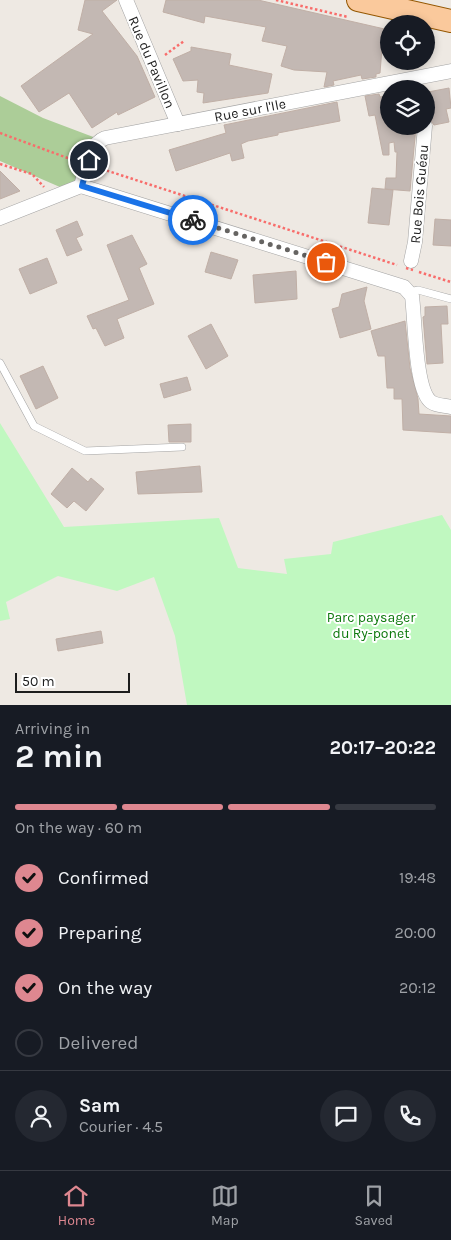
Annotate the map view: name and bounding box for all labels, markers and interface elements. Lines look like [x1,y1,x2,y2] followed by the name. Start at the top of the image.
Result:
[125,14,179,111] street label: Rue du Pavillon
[380,15,435,135] map controls
[380,15,435,70] button: locate
[380,80,435,135] button: layers
[213,95,287,126] street label: Rue sur l'Ile
[68,139,110,181] pin
[407,144,432,244] street label: Rue Bois Guéau
[75,146,103,174] icon: home
[168,195,218,245] courier
[179,206,207,234] icon: bike
[305,241,347,283] pin
[312,248,340,276] icon: bag
[327,609,416,642] park label: Parc paysager du Ry-ponet
[15,670,130,693] scale bar
[22,673,55,690] text: 50 m
[15,719,90,738] text: Arriving in
[330,737,436,759] text: 20:17–20:22
[15,738,103,775] text: 2 min
[15,818,142,837] text: On the way · 60 m
[15,864,43,892] icon: check
[58,867,149,889] text: Confirmed
[399,868,436,887] text: 19:48
[15,919,43,947] icon: check
[58,922,141,944] text: Preparing
[395,923,436,942] text: 20:00
[15,974,43,1002] icon: check
[58,977,152,999] text: On the way
[399,978,436,997] text: 20:12
[58,1032,138,1054] text: Delivered
[15,1090,67,1142] button: person
[320,1090,372,1142] button: chat
[384,1090,436,1142] button: phone
[79,1095,120,1117] text: Sam
[79,1117,163,1136] text: Courier · 4.5
[58,1182,95,1229] tab: Home
[211,1182,239,1229] tab: Map
[354,1182,393,1229] tab: Saved

